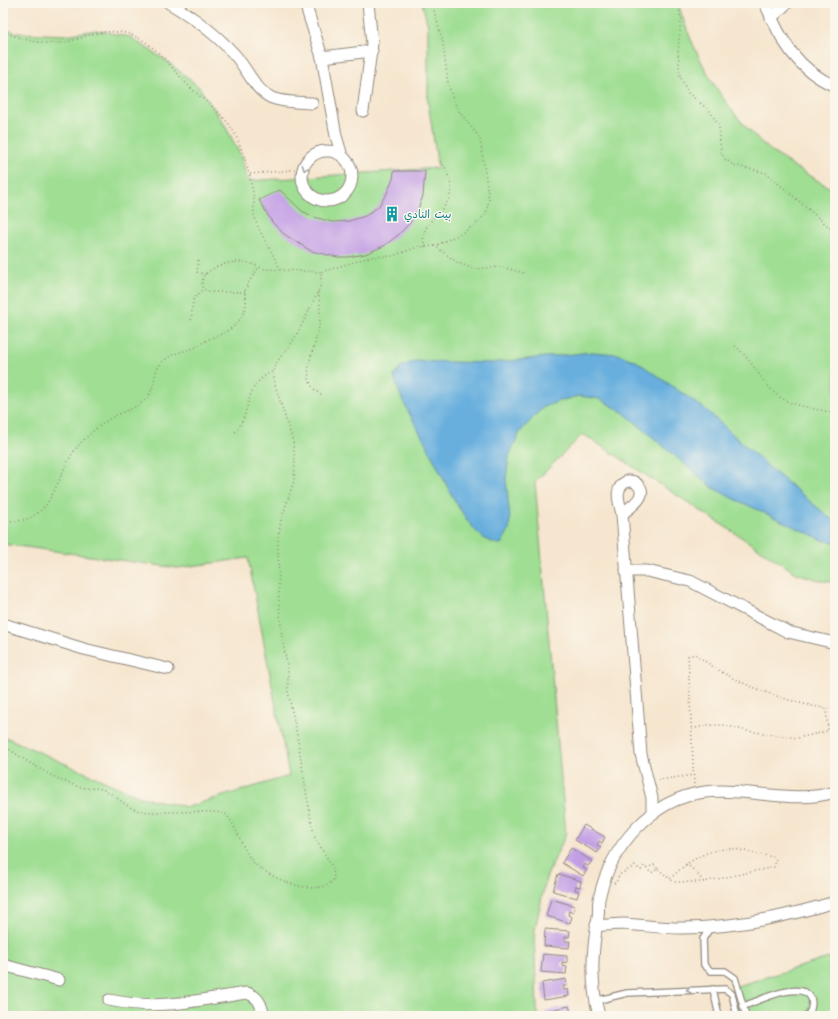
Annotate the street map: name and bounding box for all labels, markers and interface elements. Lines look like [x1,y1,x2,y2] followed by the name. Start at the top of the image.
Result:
[301,165,309,172] one-way arrow
[383,205,401,223] building icon: بيت النادي
[404,206,451,224] place label: بيت النادي
[686,986,692,995] one-way arrow

